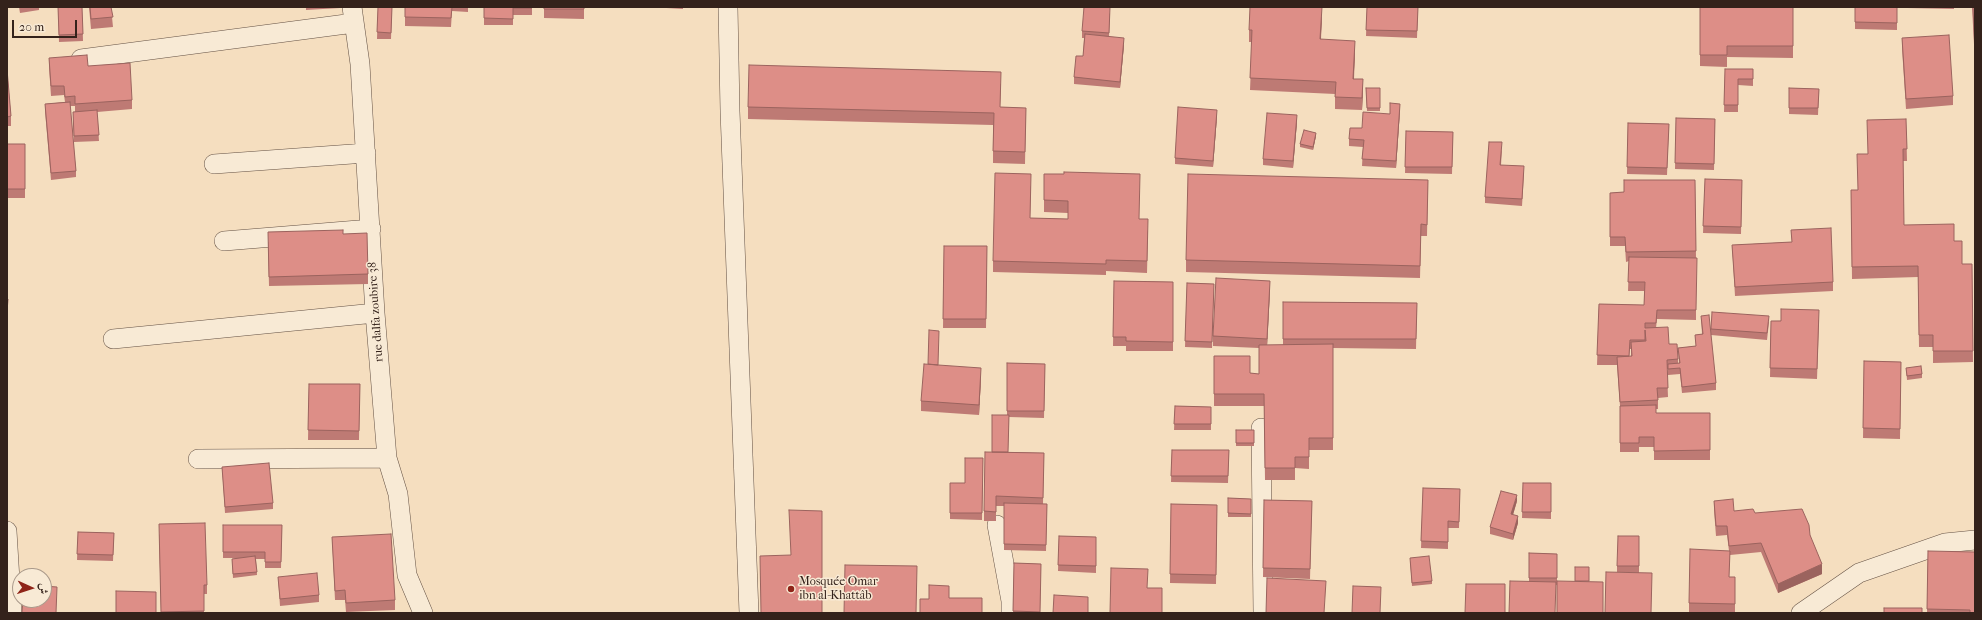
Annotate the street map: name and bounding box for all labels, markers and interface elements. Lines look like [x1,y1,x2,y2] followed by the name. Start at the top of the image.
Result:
[14,12,79,38] scale bar
[19,20,44,34] text: 20 m
[365,262,387,362] street label: rue dalfa zoubire 38
[12,568,52,608] north arrow
[799,575,878,603] place label: Mosquée Omar ibn al-Khattâb
[37,583,50,594] text: ش
[786,584,796,594] marker: Mosquée Omar ibn al-Khattâb

